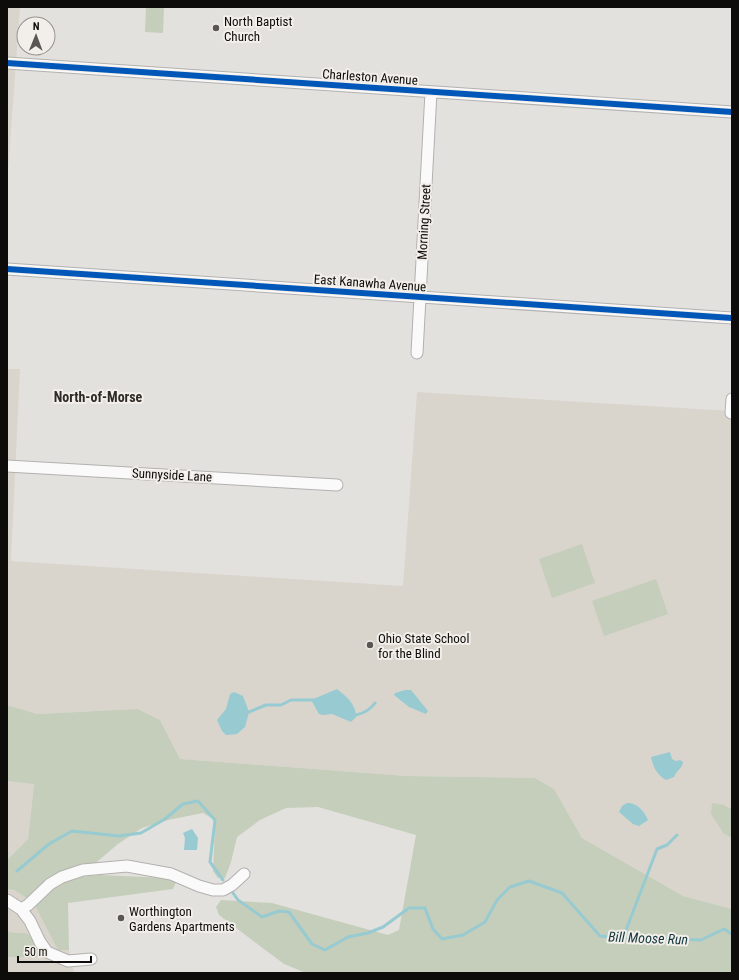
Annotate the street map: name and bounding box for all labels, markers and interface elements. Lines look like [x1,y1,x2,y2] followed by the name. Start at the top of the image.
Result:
[224,14,292,44] place label: North Baptist Church
[16,16,56,56] north arrow
[33,20,40,33] text: N
[211,23,221,33] marker: North Baptist Church
[322,66,418,88] street label: Charleston Avenue
[415,184,433,260] street label: Morning Street
[313,272,427,294] street label: East Kanawha Avenue
[54,389,143,405] district label: North-of-Morse
[132,465,212,485] street label: Sunnyside Lane
[378,631,469,661] place label: Ohio State School for the Blind
[365,640,375,650] marker: Ohio State School for the Blind
[129,904,235,934] place label: Worthington Gardens Apartments
[116,913,126,923] marker: Worthington Gardens Apartments
[608,929,688,947] water label: Bill Moose Run
[18,938,91,964] scale bar
[24,945,48,959] text: 50 m

